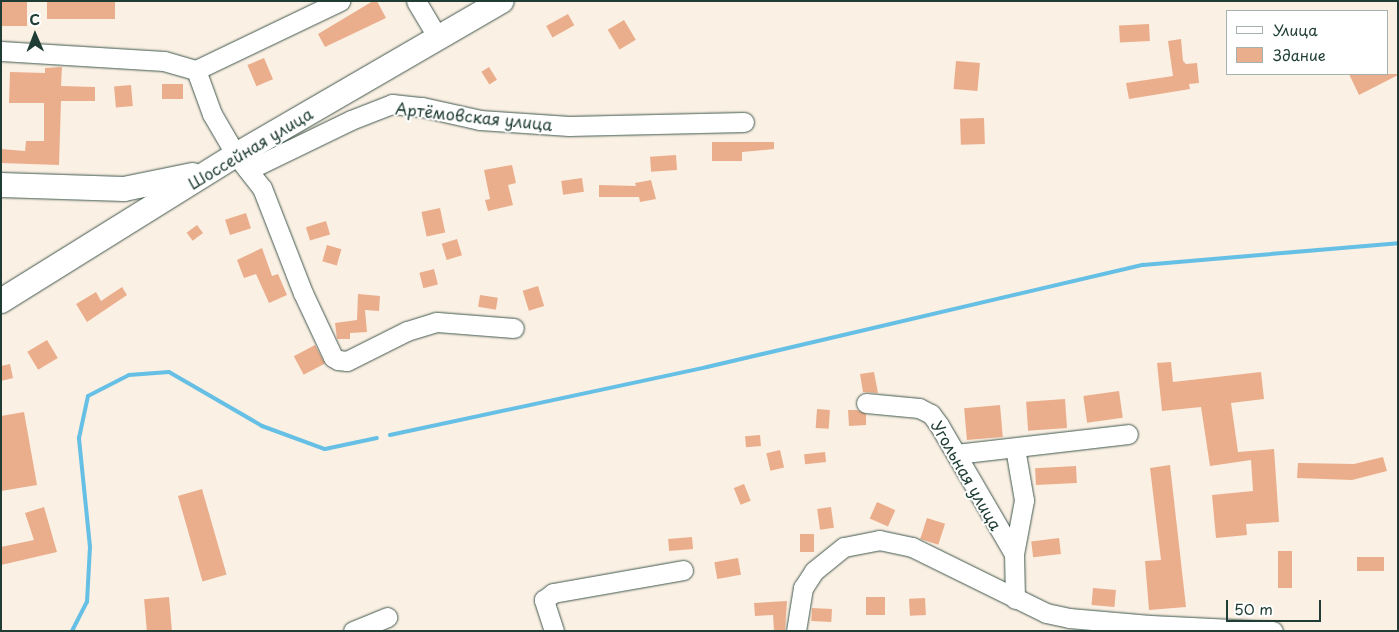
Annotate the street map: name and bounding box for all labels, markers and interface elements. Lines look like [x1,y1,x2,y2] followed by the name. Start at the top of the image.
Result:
[29,9,40,30] text: С
[10,10,60,60] north arrow
[1226,10,1389,75] legend
[1273,18,1318,41] text: Улица
[1273,43,1326,66] text: Здание
[394,98,554,134] street label: Артёмовская улица
[184,103,316,193] street label: Шоссейная улица
[927,416,1007,534] street label: Угольная улица
[1229,590,1324,622] scale bar
[1234,597,1273,620] text: 50 m

